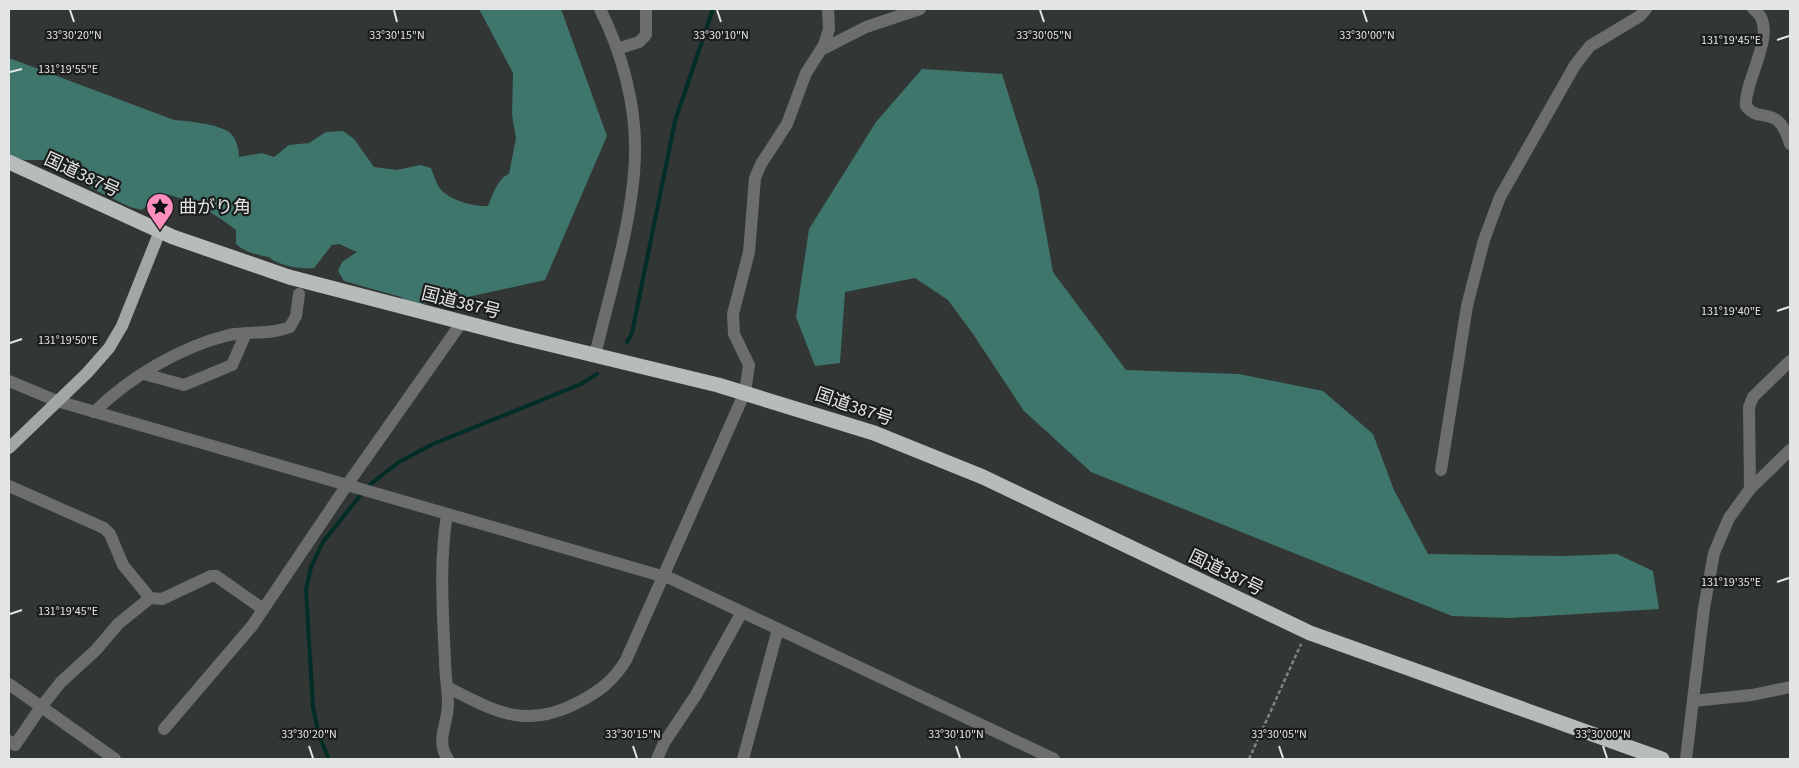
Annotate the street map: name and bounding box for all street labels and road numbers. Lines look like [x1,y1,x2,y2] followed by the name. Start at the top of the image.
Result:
[40,147,124,203] street label: 国道387号
[419,281,503,325] street label: 国道387号
[812,382,896,432] street label: 国道387号
[1184,544,1268,602] street label: 国道387号

